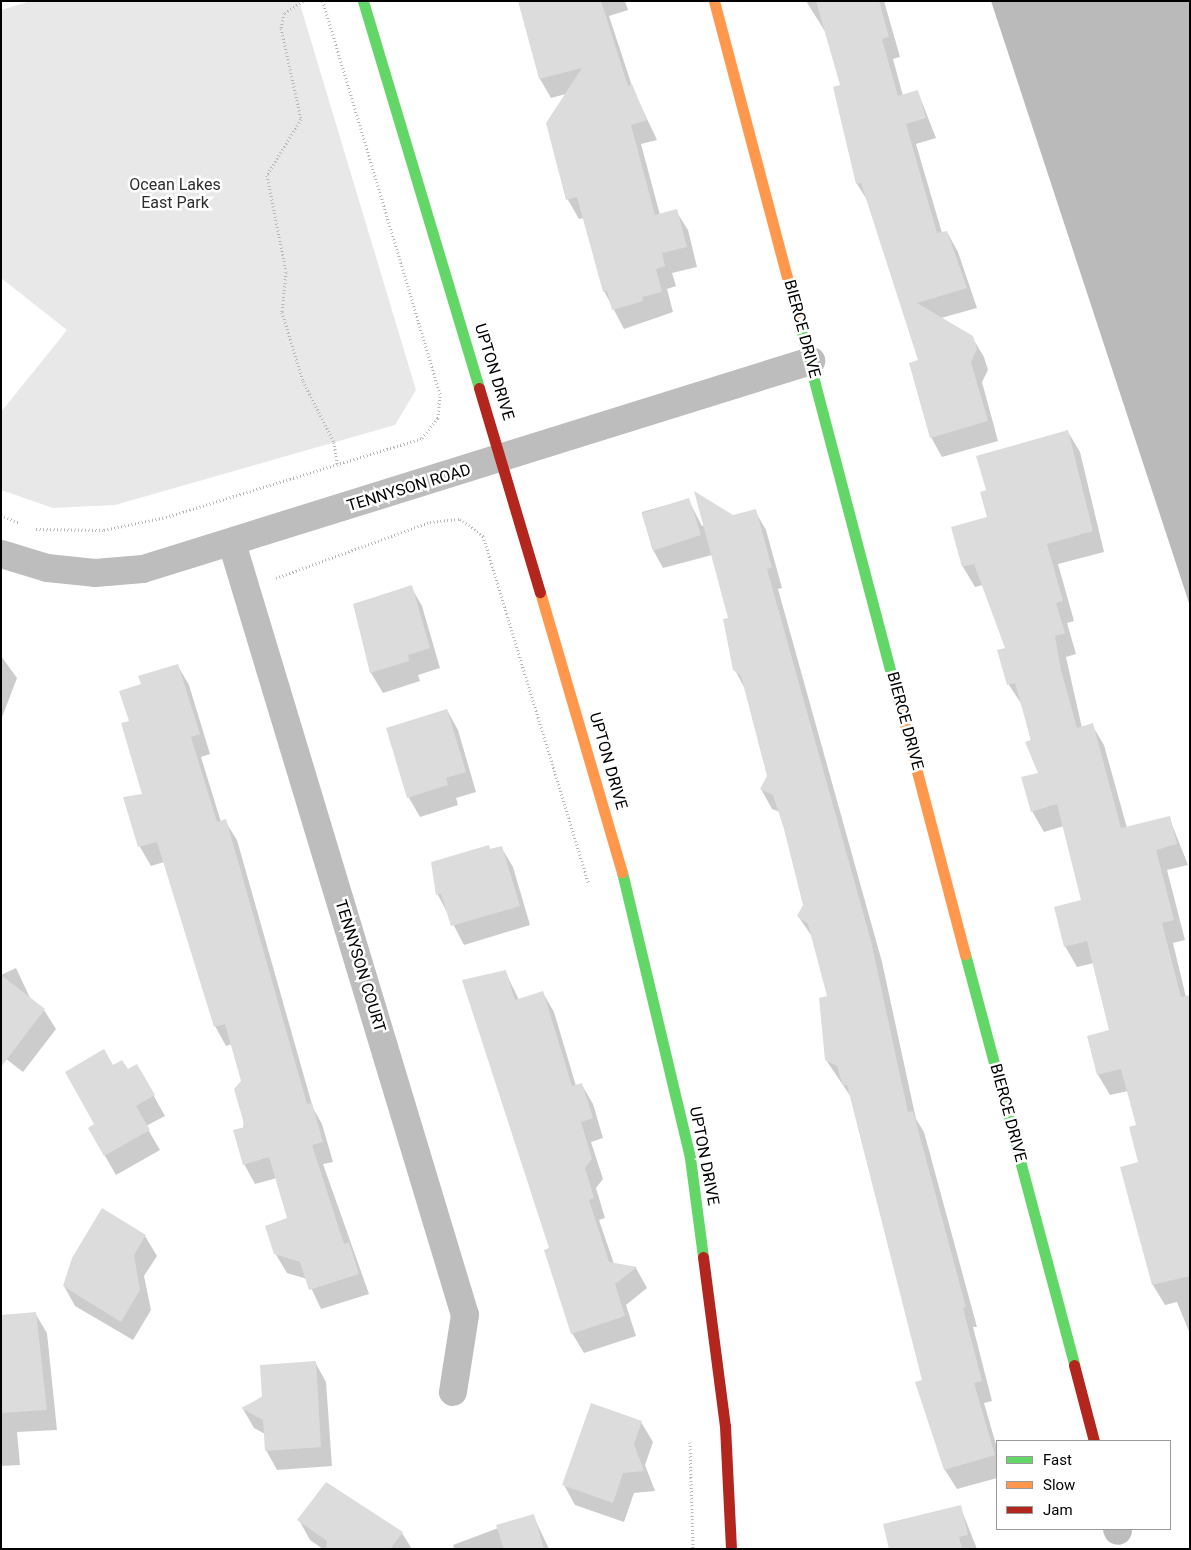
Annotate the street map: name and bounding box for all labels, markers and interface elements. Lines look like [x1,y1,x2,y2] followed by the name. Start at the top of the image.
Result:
[129,175,221,213] park label: Ocean Lakes East Park
[780,278,824,380] street label: BIERCE DRIVE
[470,321,518,423] street label: UPTON DRIVE
[345,460,473,516] street label: TENNYSON ROAD
[883,670,927,772] street label: BIERCE DRIVE
[585,710,631,812] street label: UPTON DRIVE
[331,898,389,1034] street label: TENNYSON COURT
[986,1062,1030,1164] street label: BIERCE DRIVE
[685,1105,723,1207] street label: UPTON DRIVE
[996,1440,1171,1530] legend
[1043,1451,1072,1469] text: Fast
[1043,1476,1075,1494] text: Slow
[1043,1501,1073,1519] text: Jam

